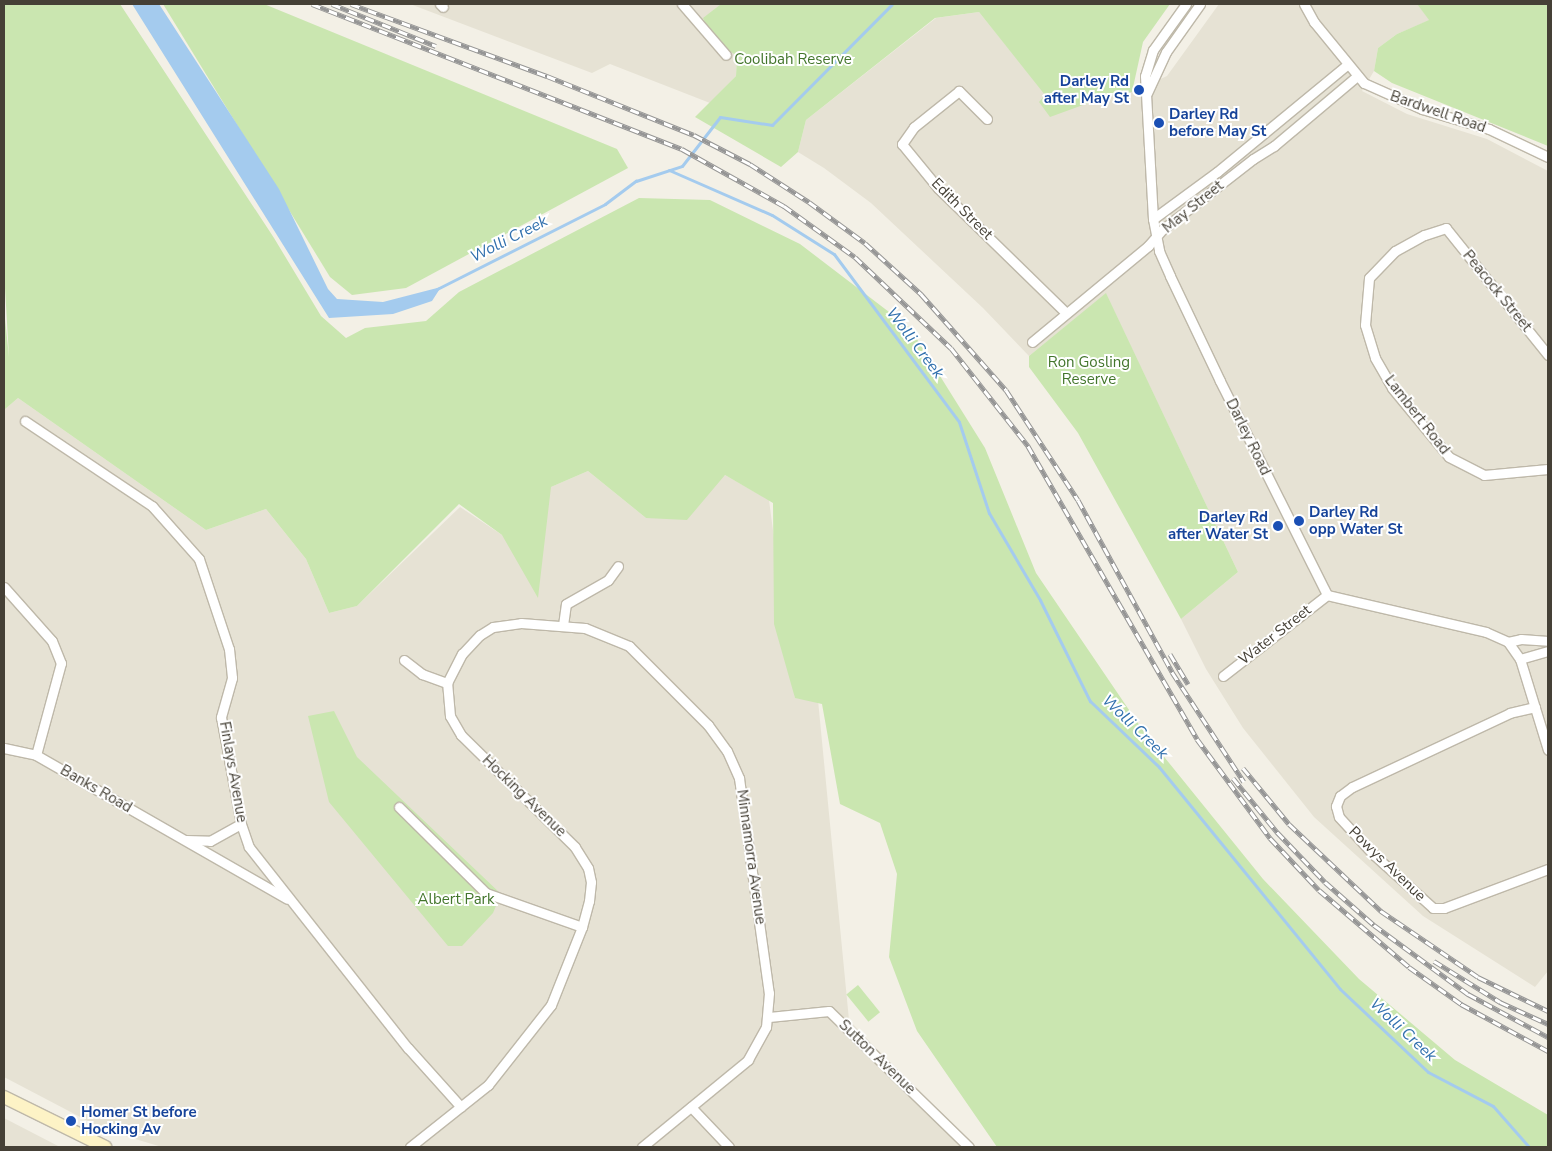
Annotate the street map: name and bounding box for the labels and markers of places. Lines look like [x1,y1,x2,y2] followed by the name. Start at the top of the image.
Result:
[1044,72,1129,107] place label: Darley Rd after May St
[1133,84,1145,96] marker: Darley Rd after May St
[1169,105,1266,140] place label: Darley Rd before May St
[1153,117,1165,129] marker: Darley Rd before May St
[1309,503,1403,538] place label: Darley Rd opp Water St
[1168,508,1268,543] place label: Darley Rd after Water St
[1293,515,1305,527] marker: Darley Rd opp Water St
[1272,520,1284,532] marker: Darley Rd after Water St
[81,1103,197,1138] place label: Homer St before Hocking Av
[65,1115,77,1127] marker: Homer St before Hocking Av

